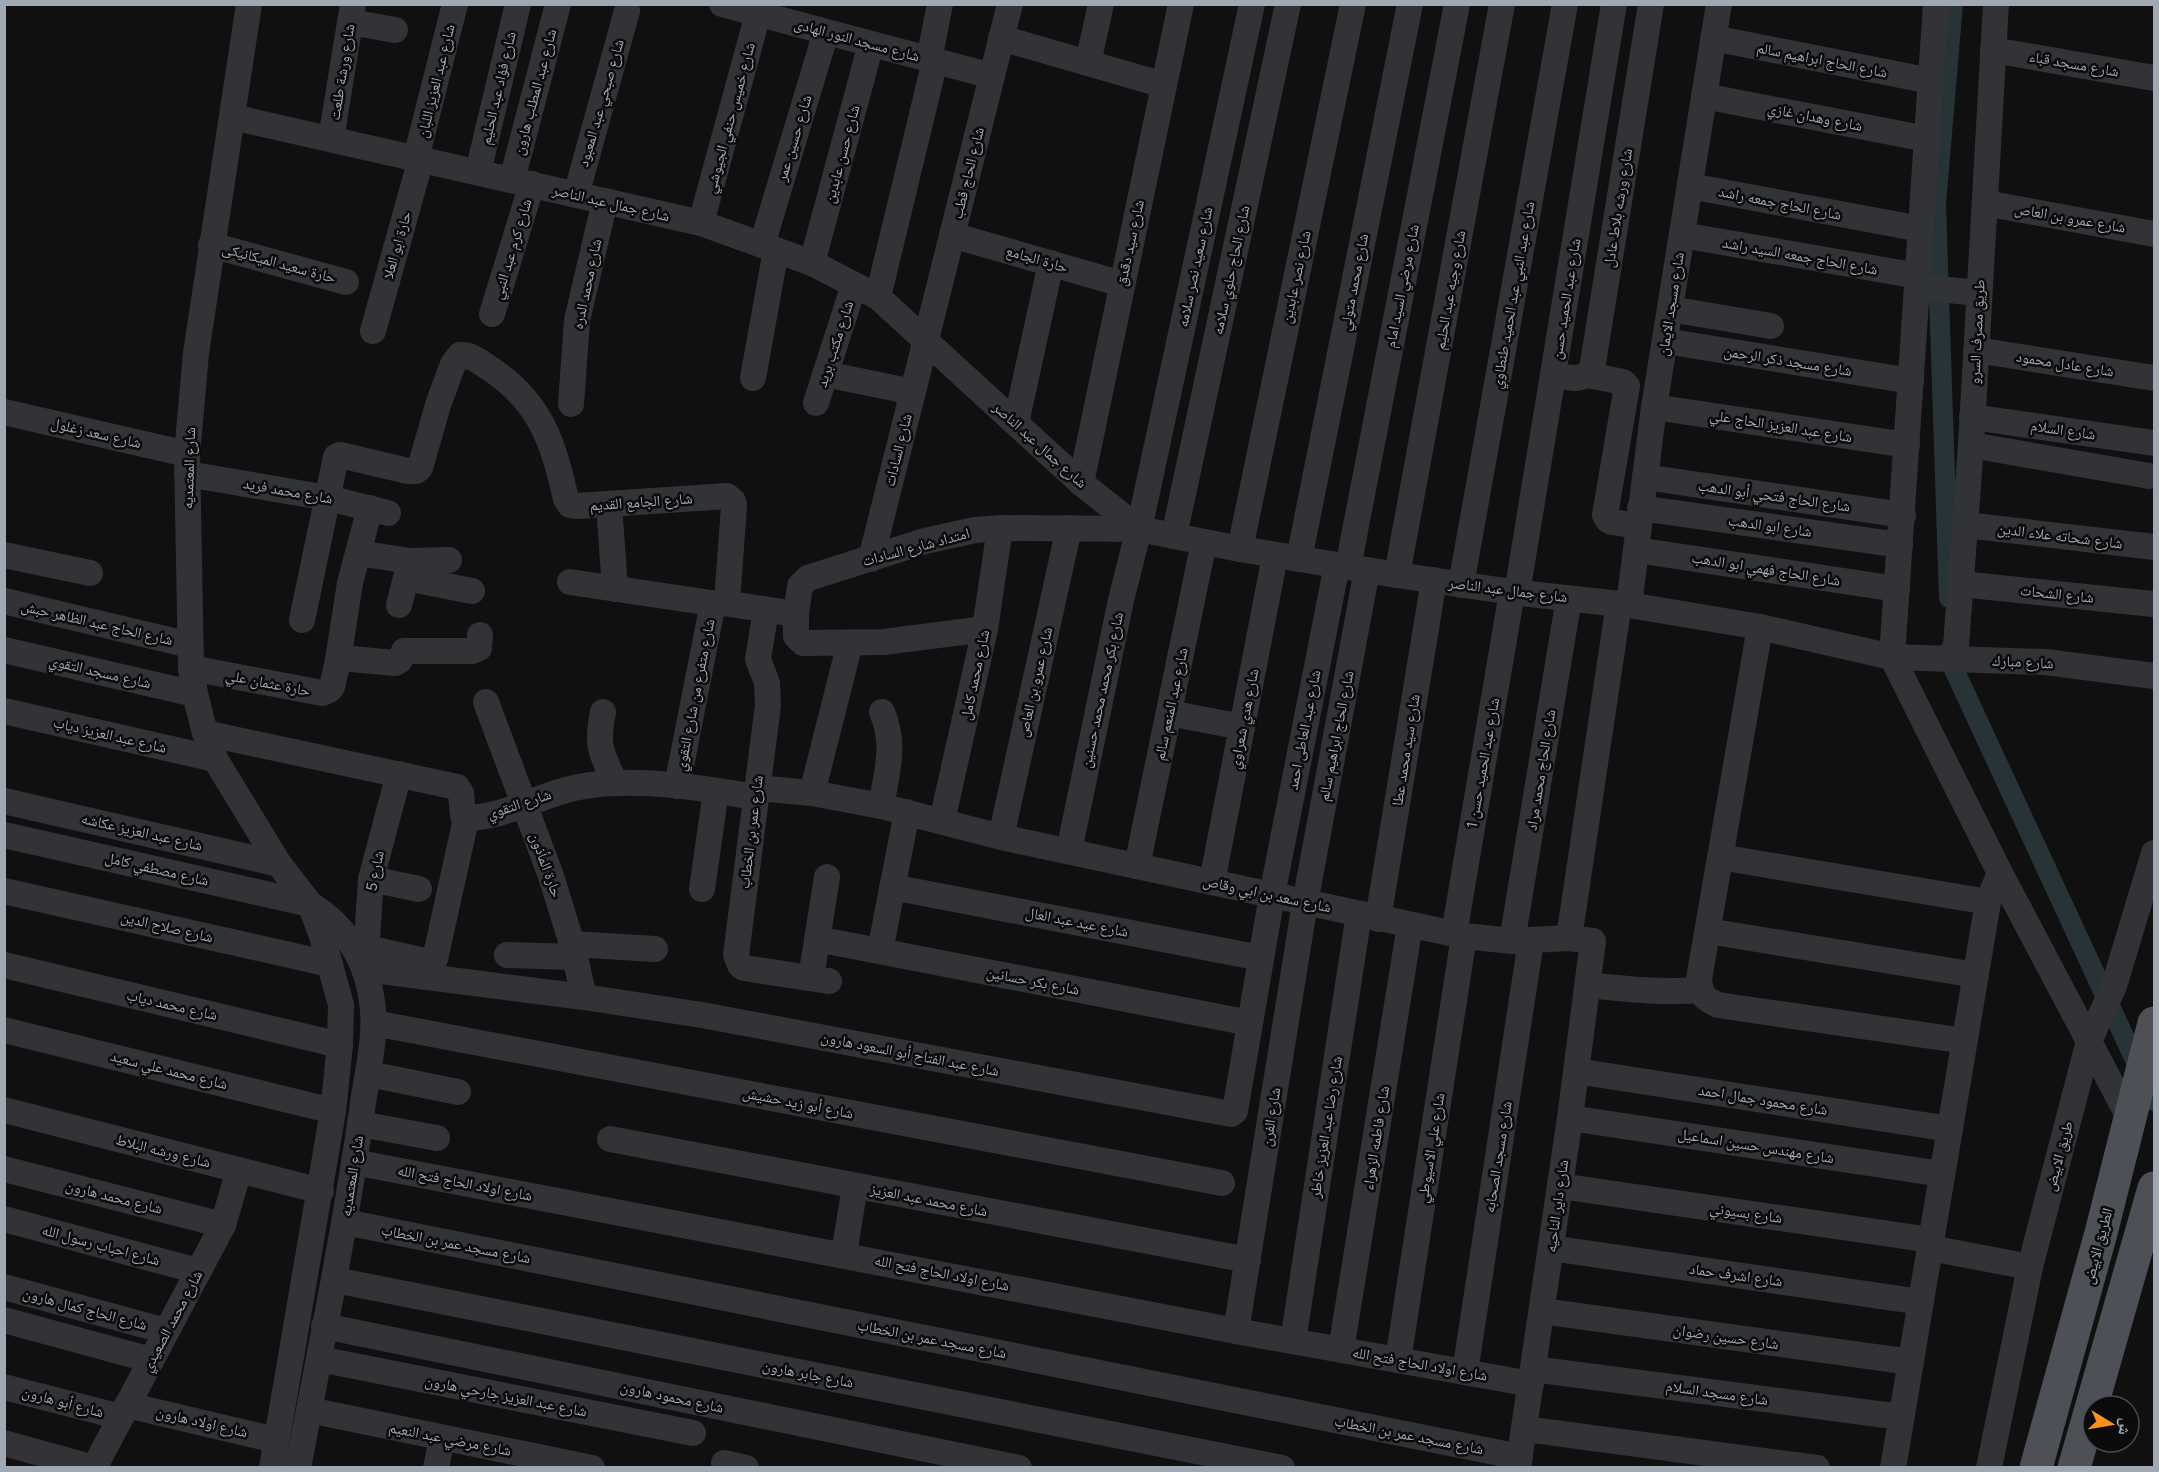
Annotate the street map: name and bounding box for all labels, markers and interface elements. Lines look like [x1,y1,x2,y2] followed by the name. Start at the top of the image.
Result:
[792,15,922,66] street label: شارع مسجد النور الهادى
[325,22,360,122] street label: شارع ورشة طلعت
[413,22,460,140] street label: شارع عبد العزيز اللبان
[509,27,562,157] street label: شارع عبد المطلب هارون
[476,30,521,147] street label: شارع فؤاد عبد الحليم
[574,37,631,170] street label: شارع صبحي عبد المعبود
[1755,39,1889,83] street label: شارع الحاج ابراهيم سالم
[701,41,762,196] street label: شارع خميس حنفي الجيوشي
[2028,47,2120,82] street label: شارع مسجد قباء
[772,92,817,185] street label: شارع حسين عمر
[1765,99,1864,138] street label: شارع وهدان غازي
[820,103,865,205] street label: شارع حسن عابدين
[948,125,989,221] street label: شارع الحاج قطب
[1600,147,1637,269] street label: شارع ورشه بلاط عادل
[549,181,672,226] street label: شارع جمال عبد الناصر
[1717,182,1843,225] street label: شارع الحاج جمعه راشد
[488,196,539,302] street label: شارع كرم عبد النبي
[1112,198,1149,288] street label: شارع سيد دقدق
[2013,199,2127,238] street label: شارع عمرو بن العاص
[1488,200,1541,391] street label: شارع عبد النبي عبد الحميد طنطاوي
[1208,204,1256,337] street label: شارع الحاج حلوي سلامه
[1173,205,1218,329] street label: شارع سعيد نصر سلامه
[379,209,415,281] street label: حارة ابو العلا
[1381,223,1426,350] street label: شارع مرضي السيد امام
[1277,229,1316,325] street label: شارع نصر عابدين
[1431,229,1470,351] street label: شارع وجيه عبد الحليم
[1336,232,1375,333] street label: شارع محمد متولي
[1721,233,1879,280] street label: شارع الحاج جمعه السيد راشد
[569,237,606,331] street label: شارع محمد الدره
[1548,237,1585,361] street label: شارع عبد الحميد حسن
[220,239,338,288] street label: حارة سعيد الميكانيكى
[1004,242,1070,277] street label: حارة الجامع
[1654,251,1689,357] street label: شارع مسجد الايمان
[1965,279,1990,385] street label: طريق مصرف السرو
[813,298,858,390] street label: شارع مكتب بريد
[1723,342,1853,381] street label: شارع مسجد ذكر الرحمن
[2015,347,2115,382] street label: شارع عادل محمود
[988,398,1091,493] street label: شارع جمال عبد الناصر
[1708,406,1854,449] street label: شارع عبد العزيز الحاج علي
[880,412,917,488] street label: شارع السادات
[49,414,143,453] street label: شارع سعد زغلول
[2029,417,2097,444] street label: شارع السلام
[179,427,200,509] street label: شارع المعتمديه
[242,474,334,509] street label: شارع محمد فريد
[1696,476,1852,518] street label: شارع الحاج فتحي أبو الدهب
[589,489,693,516] street label: شارع الجامع القديم
[1727,511,1813,542] street label: شارع ابو الدهب
[1996,519,2124,554] street label: شارع شحاته علاء الدين
[860,524,972,571] street label: امتداد شارع السادات
[1690,548,1842,592] street label: شارع الحاج فهمي ابو الدهب
[1446,574,1569,607] street label: شارع جمال عبد الناصر
[2019,581,2095,608] street label: شارع الشحات
[19,597,175,650] street label: شارع الحاج عبد الظاهر حبش
[1077,610,1128,770] street label: شارع بكر محمد محمد حسنين
[671,617,721,773] street label: شارع متفرع من شارع التقوي
[1014,625,1057,739] street label: شارع عمرو بن العاص
[957,628,994,722] street label: شارع محمد كامل
[1150,646,1193,762] street label: شارع عبد المنعم سالم
[1992,651,2054,674] street label: شارع مبارك
[47,652,153,695] street label: شارع مسجد التقوي
[224,666,312,703] street label: حارة عثمان علي
[1225,667,1265,771] street label: شارع هدي شعراوي
[1284,668,1325,792] street label: شارع عبد العاطى احمد
[1315,669,1359,803] street label: شارع الحاج ابراهيم سالم
[1388,693,1425,807] street label: شارع سيد محمد عطا
[1463,696,1504,830] street label: شارع عبد الحميد حسن 1
[1523,708,1560,832] street label: شارع الحاج محمد مراد
[51,713,168,758] street label: شارع عبد العزيز دياب
[735,774,768,890] street label: شارع عمر بن الخطاب
[485,785,554,826] street label: شارع التقوي
[79,809,204,856] street label: شارع عبد العزيز عكاشه
[525,830,566,901] street label: حارة المأذون
[103,848,211,892] street label: شارع مصطفي كامل
[362,849,389,893] street label: شارع 5
[1200,872,1333,919] street label: شارع سعد بن ابي وقاص
[1024,903,1130,942] street label: شارع عيد عبد العال
[119,908,215,947] street label: شارع صلاح الدين
[985,963,1081,1000] street label: شارع بكر حسانين
[125,986,219,1025] street label: شارع محمد دياب
[819,1028,1001,1081] street label: شارع عبد الفتاح أبو السعود هارون
[108,1047,229,1096] street label: شارع محمد علي سعيد
[1306,1055,1347,1200] street label: شارع رضا عبد العزيز خاطر
[1697,1081,1829,1120] street label: شارع محمود جمال احمد
[741,1083,855,1124] street label: شارع أبو زيد حشيش
[1359,1084,1394,1192] street label: شارع فاطمه الزهراء
[1257,1086,1286,1148] street label: شارع الفرن
[1413,1091,1451,1205] street label: شارع علي الاسيوطي
[1480,1100,1517,1214] street label: شارع مسجد الصحابه
[2041,1119,2078,1193] street label: طريق الابيض
[1677,1125,1835,1168] street label: شارع مهندس حسين اسماعيل
[113,1131,212,1172] street label: شارع ورشه البلاط
[337,1134,368,1218] street label: شارع المعتمديه
[1542,1158,1573,1254] street label: شارع داير الناحيه
[396,1161,534,1206] street label: شارع اولاد الحاج فتح الله
[64,1176,164,1219] street label: شارع محمد هارون
[868,1180,989,1221] street label: شارع محمد عبد العزيز
[1708,1199,1784,1230] street label: شارع بسيوني
[2079,1206,2118,1286] street label: الطريق الابيض
[40,1221,162,1270] street label: شارع احباب رسول الله
[380,1221,532,1268] street label: شارع مسجد عمر بن الخطاب
[873,1251,1011,1296] street label: شارع اولاد الحاج فتح الله
[1688,1260,1784,1291] street label: شارع اشرف حماد
[138,1267,209,1376] street label: شارع محمد الصعيدي
[21,1284,149,1335] street label: شارع الحاج كمال هارون
[856,1316,1008,1363] street label: شارع مسجد عمر بن الخطاب
[1672,1321,1780,1354] street label: شارع حسين رضوان
[1351,1343,1489,1386] street label: شارع اولاد الحاج فتح الله
[761,1356,855,1393] street label: شارع جابر هارون
[423,1371,589,1423] street label: شارع عبد العزيز جارحي هارون
[618,1377,725,1418] street label: شارع محمود هارون
[1665,1377,1769,1410] street label: شارع مسجد السلام
[20,1382,106,1423] street label: شارع أبو هارون
[2081,1394,2141,1454] north arrow
[154,1403,250,1442] street label: شارع اولاد هارون
[1333,1412,1485,1459] street label: شارع مسجد عمر بن الخطاب
[2114,1417,2136,1437] text: ش
[387,1418,513,1462] street label: شارع مرضي عبد النعيم

